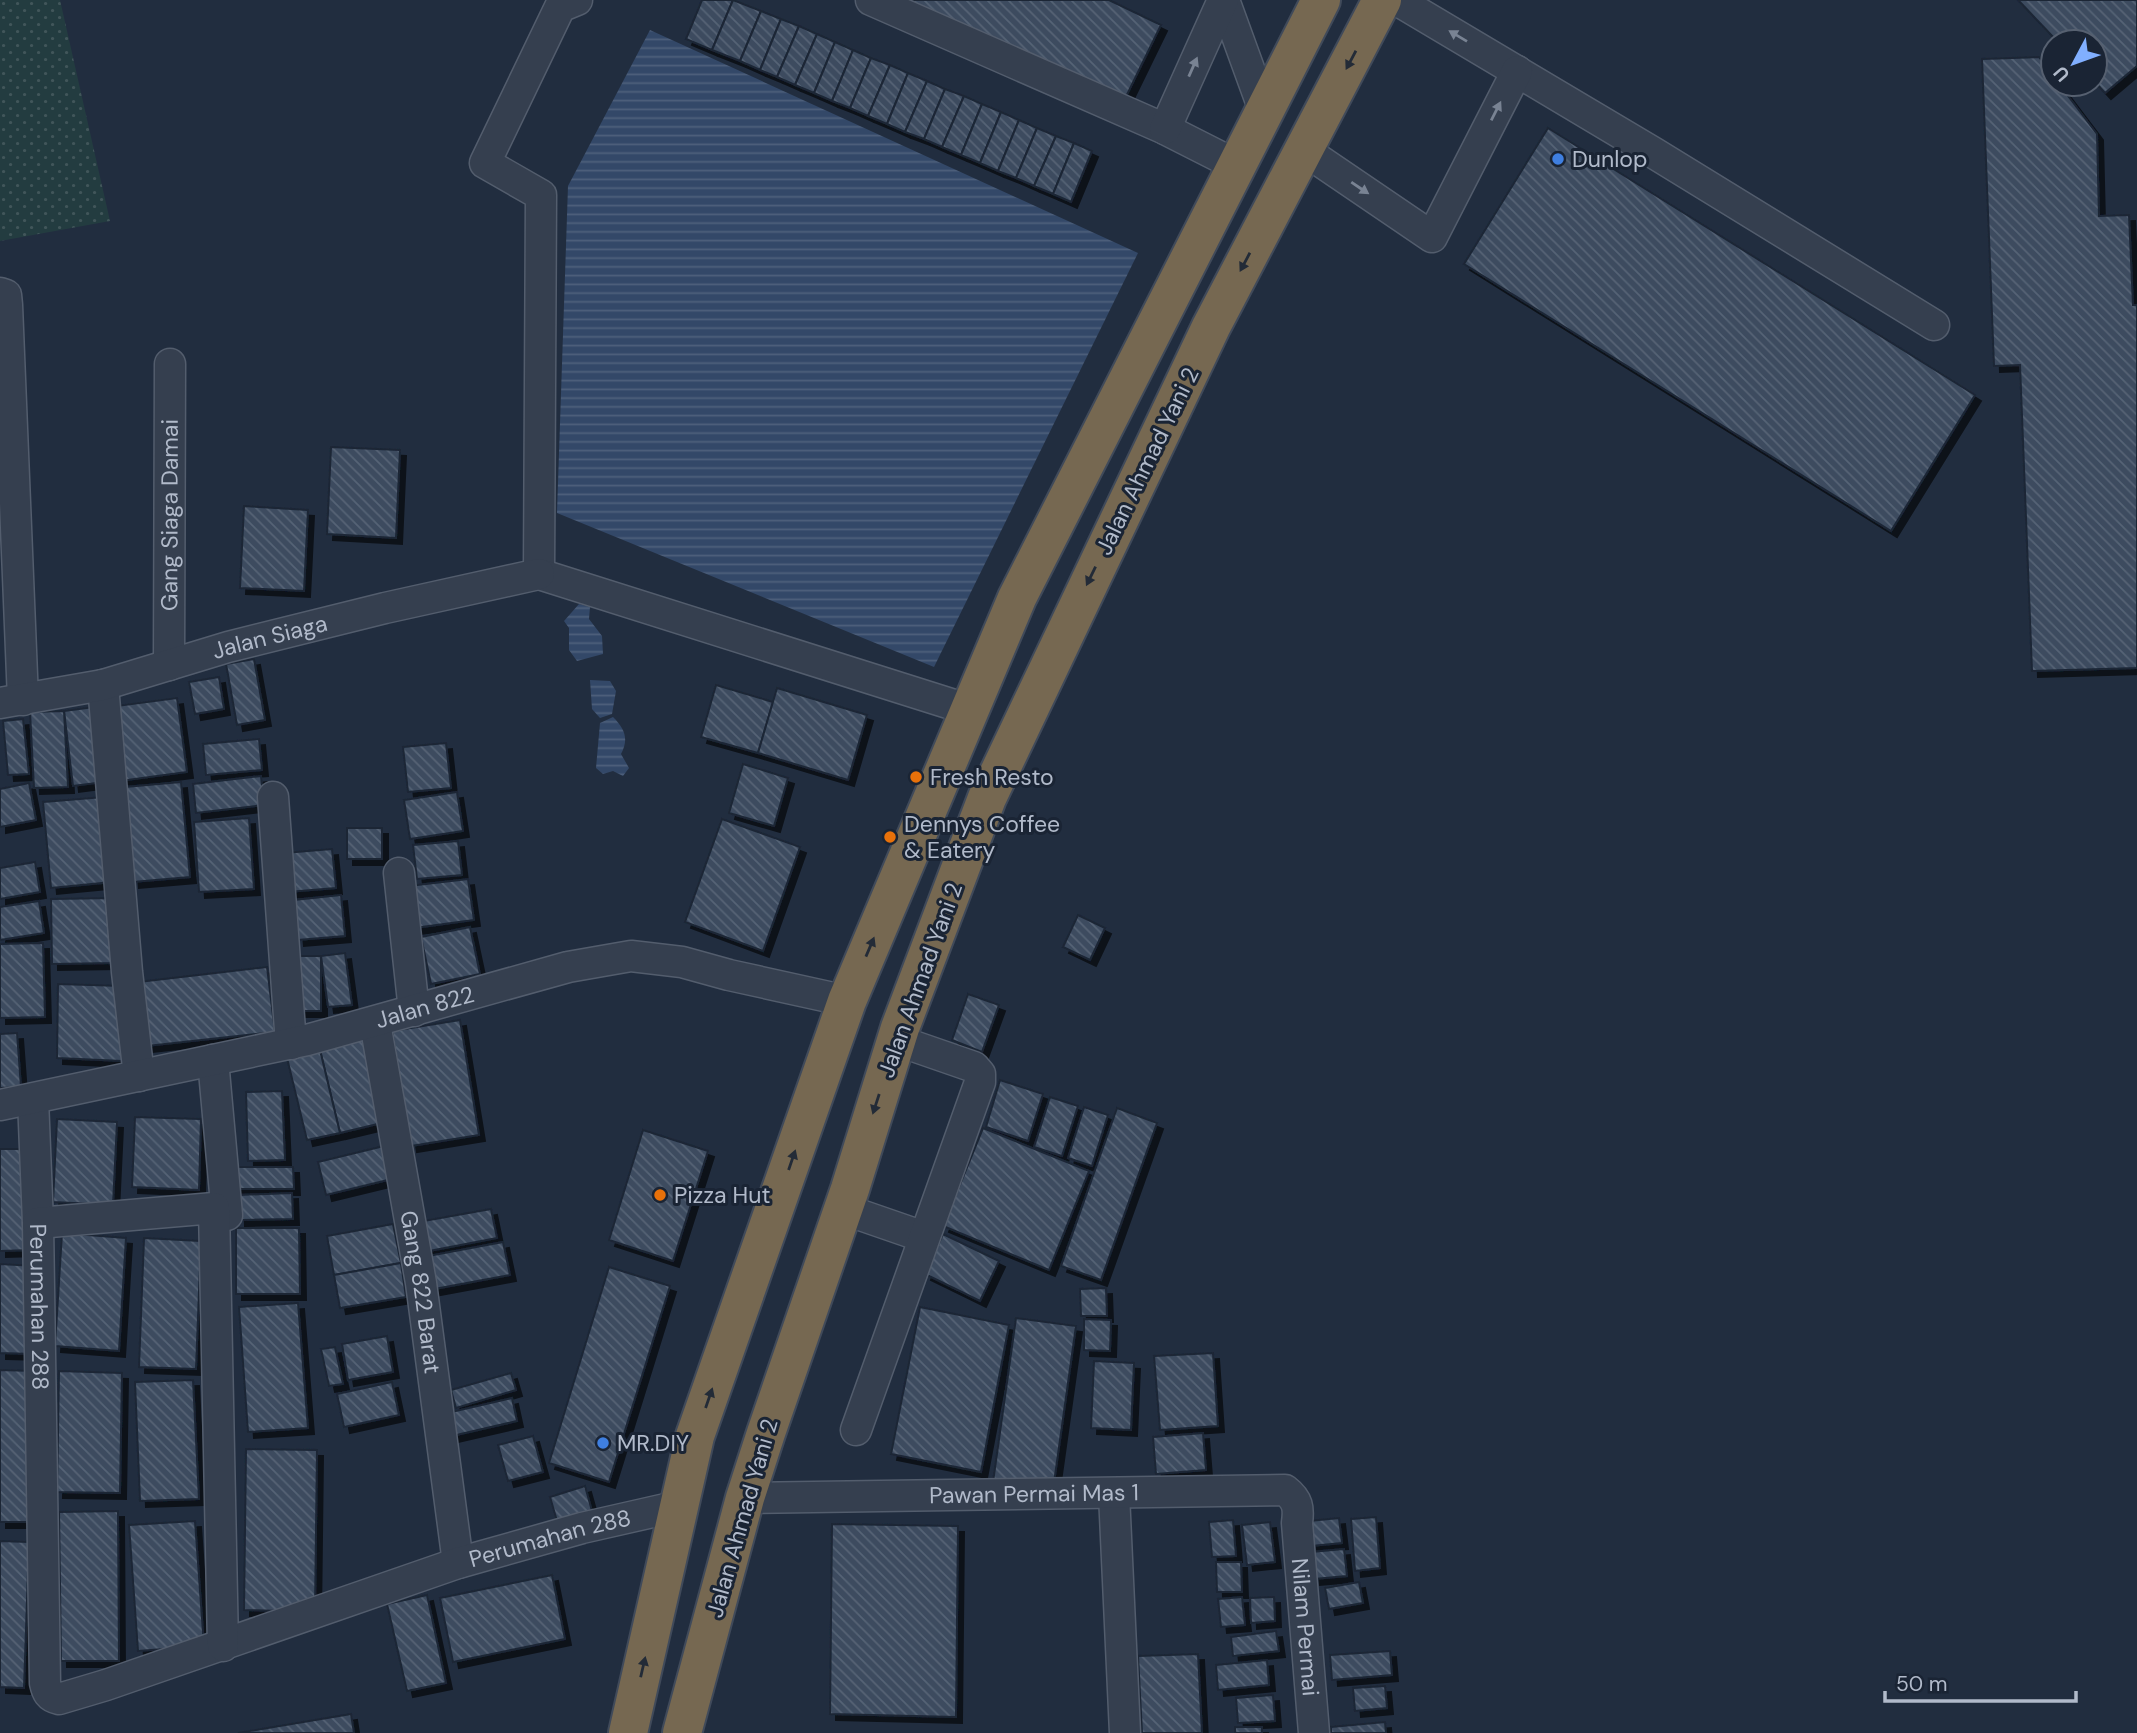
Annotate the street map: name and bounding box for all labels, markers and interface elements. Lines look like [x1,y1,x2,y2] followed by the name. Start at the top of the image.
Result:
[2039,28,2109,98] north arrow
[1448,31,1468,43] one-way arrow
[1345,51,1357,71] one-way arrow
[1187,57,1199,77] one-way arrow
[2048,61,2075,87] text: U
[1491,101,1502,121] one-way arrow
[1572,144,1647,174] place label: Dunlop
[1550,151,1566,167] marker: Dunlop
[1351,181,1369,195] one-way arrow
[1239,252,1251,272] one-way arrow
[1089,362,1205,560] street label: Jalan Ahmad Yani 2
[154,419,185,611] street label: Gang Siaga Damai
[1086,566,1097,587] one-way arrow
[208,608,330,666] street label: Jalan Siaga
[930,762,1054,792] place label: Fresh Resto
[908,769,924,785] marker: Fresh Resto
[904,809,1060,865] place label: Dennys Coffee & Eatery
[882,829,898,845] marker: Dennys Coffee & Eatery
[871,878,969,1082] street label: Jalan Ahmad Yani 2
[865,936,876,957] one-way arrow
[372,979,477,1035] street label: Jalan 822
[870,1094,881,1115] one-way arrow
[787,1150,798,1171] one-way arrow
[674,1180,770,1210] place label: Pizza Hut
[652,1187,668,1203] marker: Pizza Hut
[393,1208,448,1375] street label: Gang 822 Barat
[23,1223,56,1390] street label: Perumahan 288
[703,1388,714,1409] one-way arrow
[699,1415,785,1621] street label: Jalan Ahmad Yani 2
[617,1428,689,1458] place label: MR.DIY
[595,1435,611,1451] marker: MR.DIY
[929,1477,1139,1510] street label: Pawan Permai Mas 1
[466,1502,634,1574] street label: Perumahan 288
[1285,1557,1326,1697] street label: Nilam Permai
[638,1656,649,1678] one-way arrow
[1885,1660,2076,1704] scale bar
[1896,1670,1947,1698] text: 50 m

